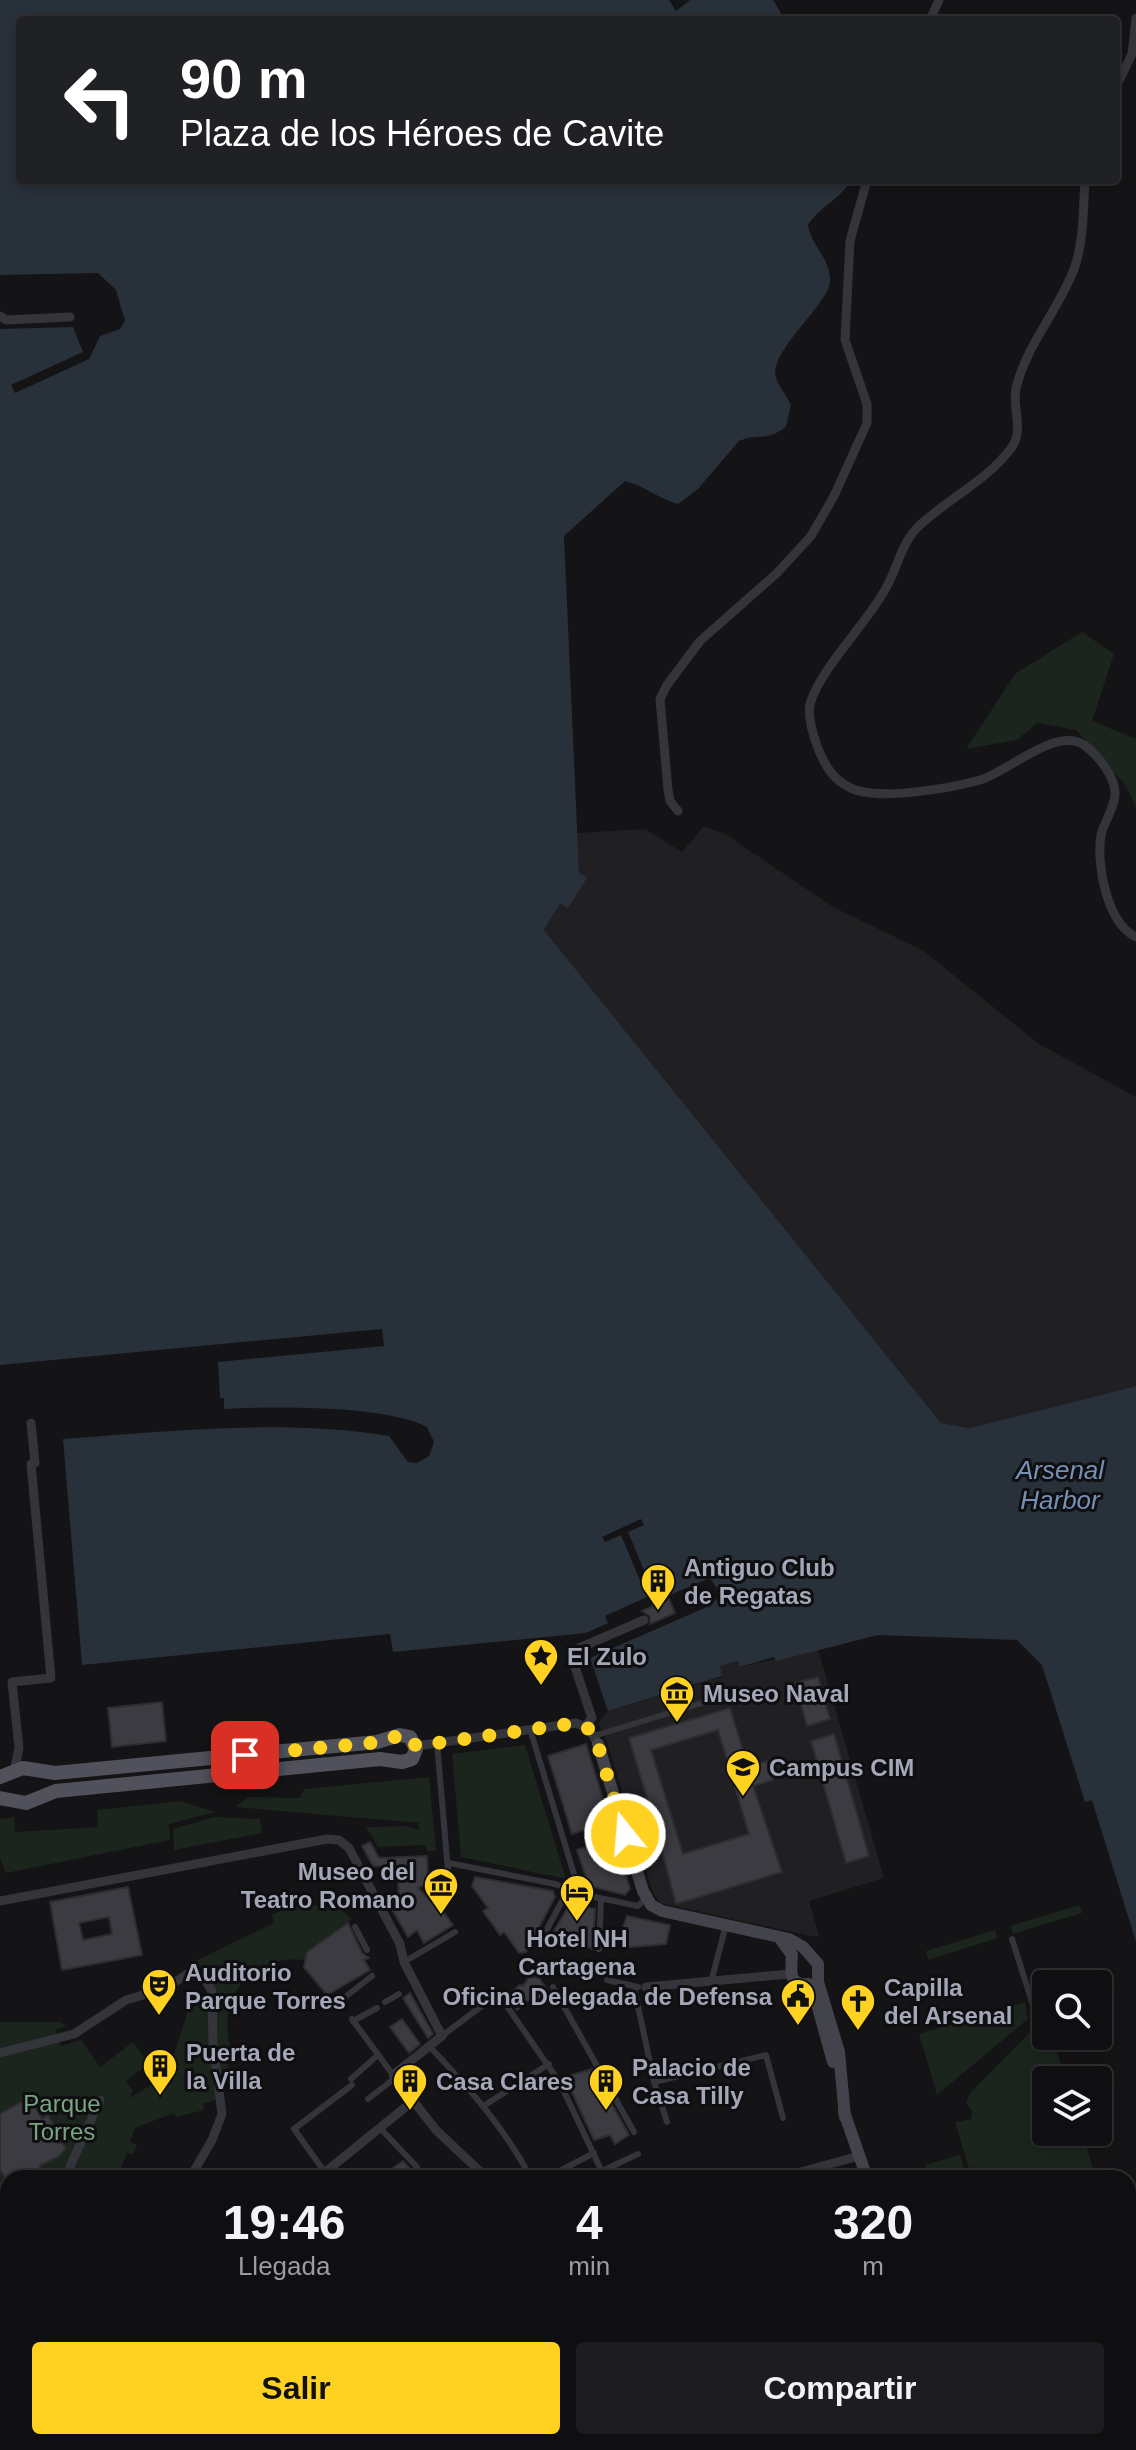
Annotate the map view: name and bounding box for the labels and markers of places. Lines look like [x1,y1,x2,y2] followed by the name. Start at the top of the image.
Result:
[684,1554,835,1609] place label: Antiguo Club de Regatas
[639,1562,677,1612] building icon: Antiguo Club de Regatas
[522,1637,560,1687] place icon: El Zulo
[567,1643,647,1670] place label: El Zulo
[658,1674,696,1724] museum icon: Museo Naval
[703,1680,850,1707] place label: Museo Naval
[211,1721,279,1789] pin
[724,1748,762,1798] school or university icon: Campus CIM
[769,1754,914,1781] place label: Campus CIM
[241,1858,415,1913] place label: Museo del Teatro Romano
[422,1866,460,1916] museum icon: Museo del Teatro Romano
[558,1873,596,1923] hotel icon: Hotel NH Cartagena
[518,1925,636,1980] place label: Hotel NH Cartagena
[185,1959,346,2014] place label: Auditorio Parque Torres
[140,1967,178,2017] theatre icon: Auditorio Parque Torres
[884,1974,1013,2029] place label: Capilla del Arsenal
[779,1977,817,2027] public building icon: Oficina Delegada de Defensa
[839,1982,877,2032] church icon: Capilla del Arsenal
[443,1983,773,2010] place label: Oficina Delegada de Defensa
[186,2039,295,2094] place label: Puerta de la Villa
[141,2047,179,2097] building icon: Puerta de la Villa
[632,2054,751,2109] place label: Palacio de Casa Tilly
[391,2062,429,2112] building icon: Casa Clares
[587,2062,625,2112] building icon: Palacio de Casa Tilly
[436,2068,573,2095] place label: Casa Clares

